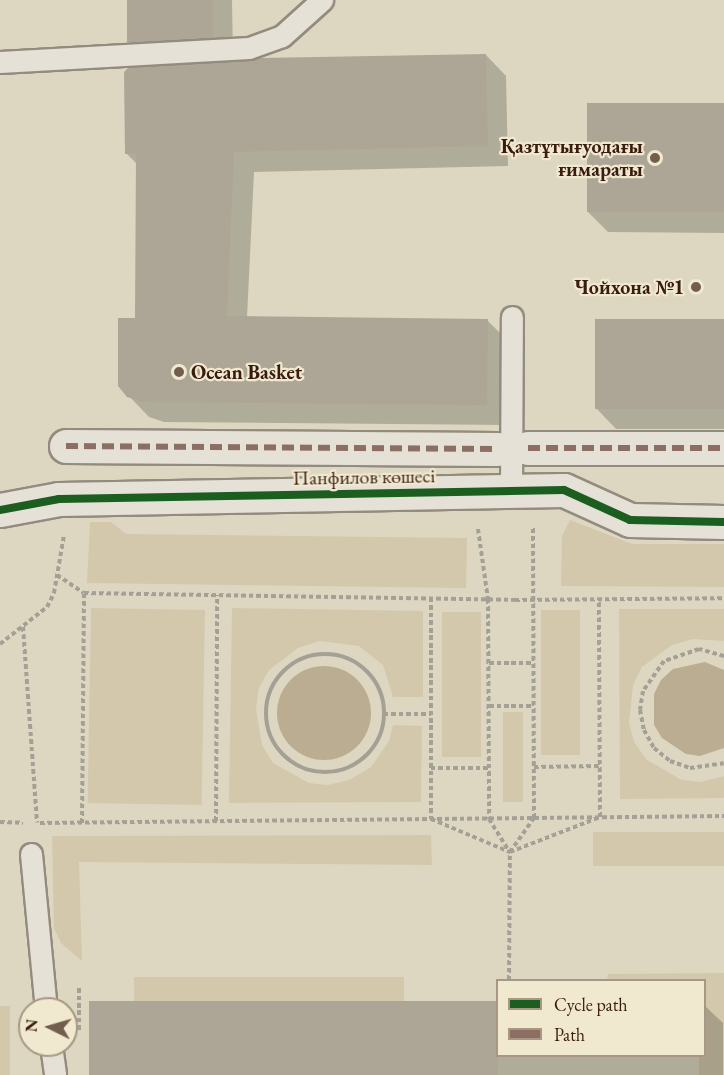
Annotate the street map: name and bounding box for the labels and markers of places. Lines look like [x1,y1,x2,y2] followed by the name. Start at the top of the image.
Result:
[501,134,643,181] place label: Қазтұтығуодағы ғимараты
[648,151,662,165] marker: Қазтұтығуодағы ғимараты
[574,275,684,299] place label: Чойхона №1
[689,280,703,294] marker: Чойхона №1
[191,360,302,384] place label: Ocean Basket
[172,365,186,379] marker: Ocean Basket

